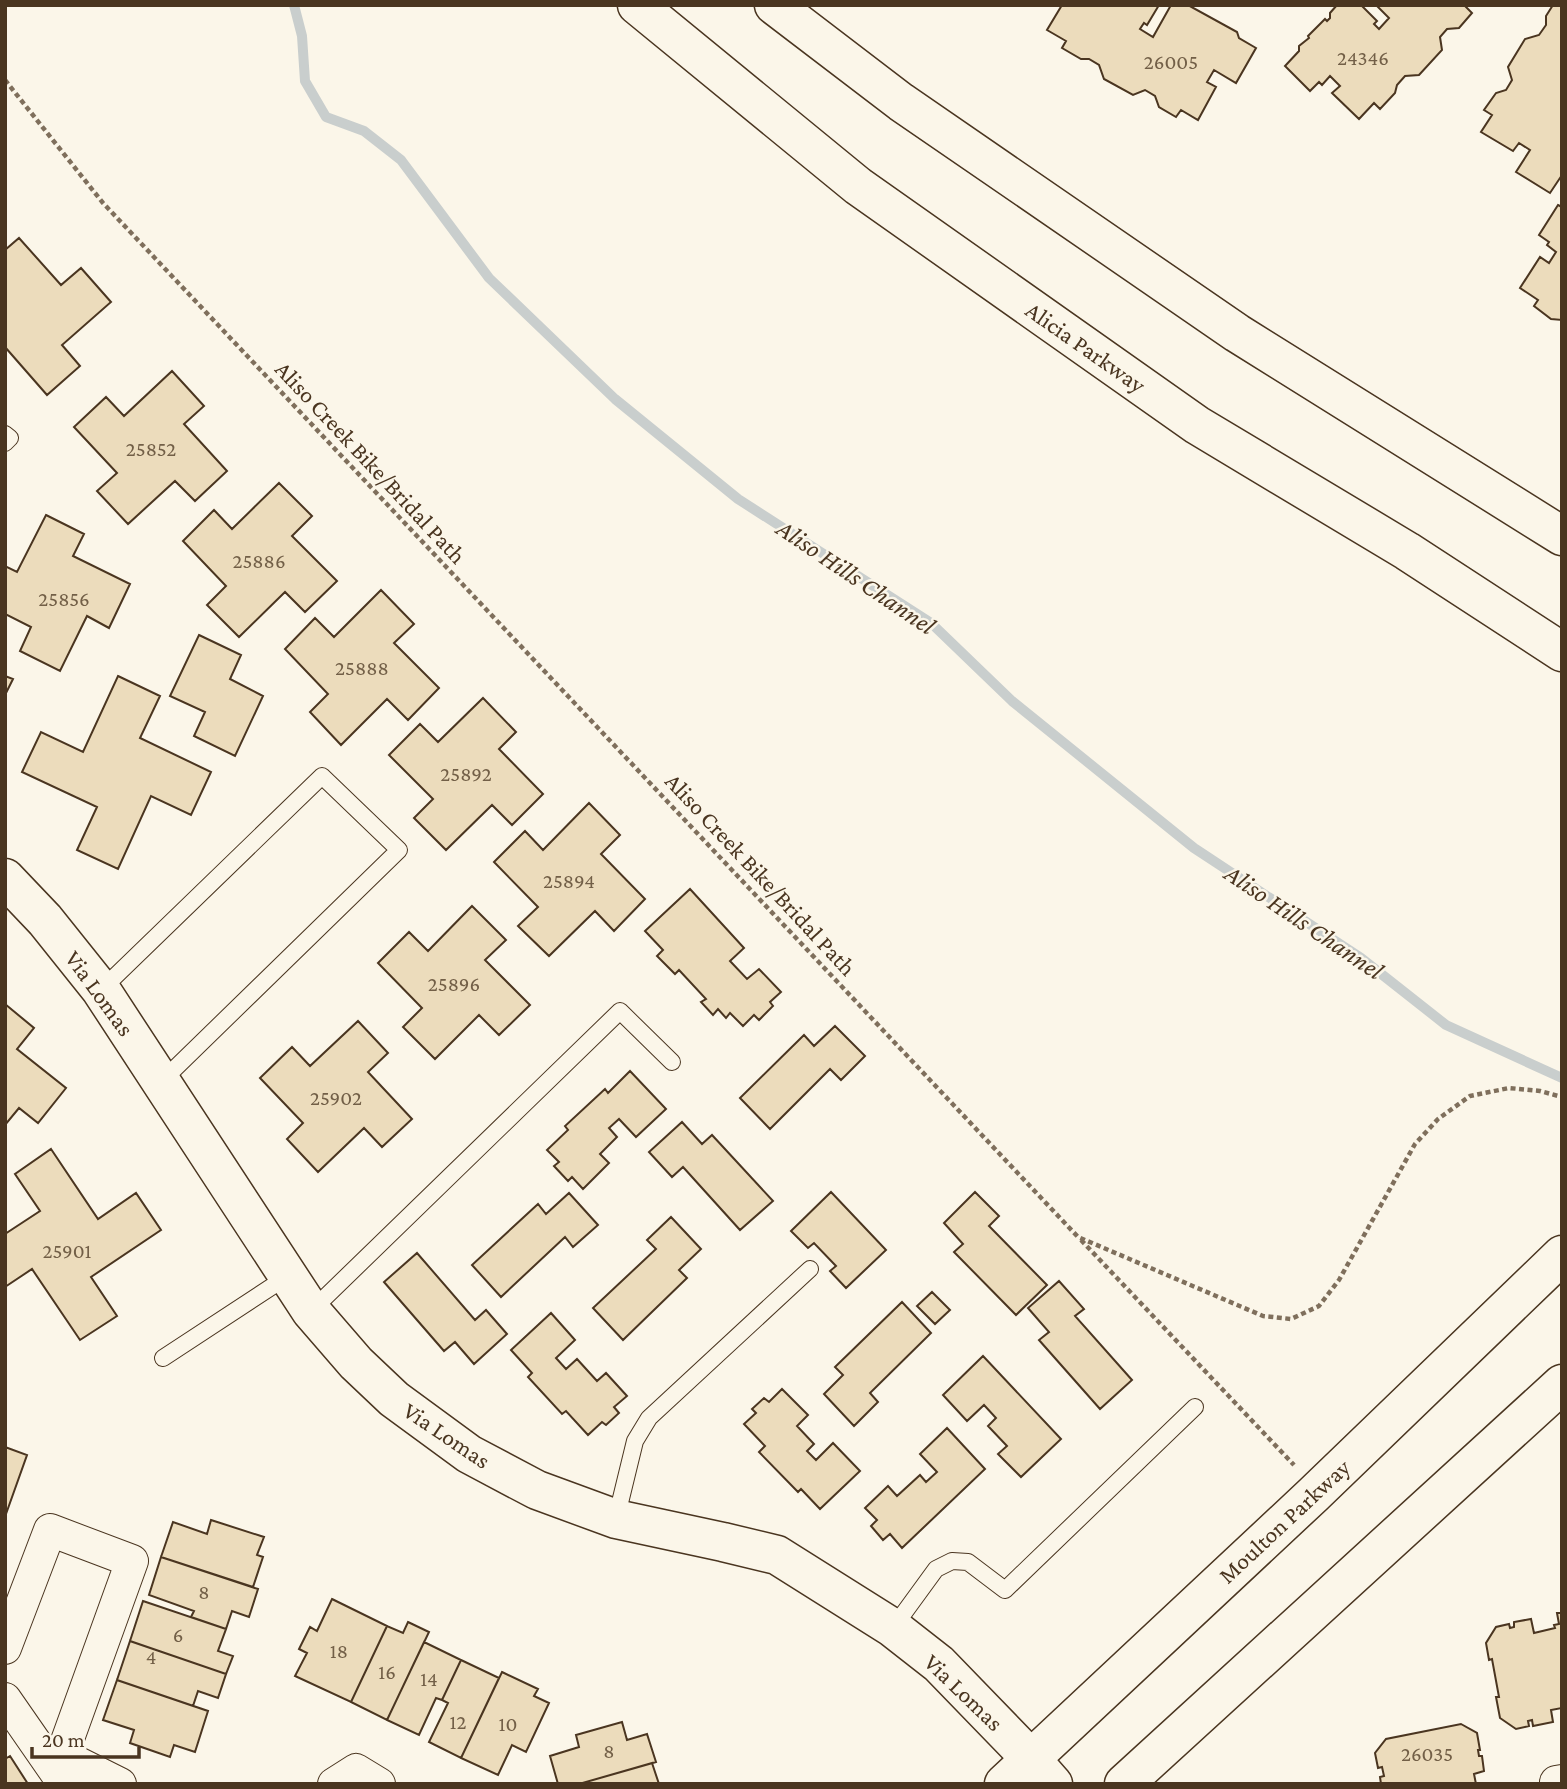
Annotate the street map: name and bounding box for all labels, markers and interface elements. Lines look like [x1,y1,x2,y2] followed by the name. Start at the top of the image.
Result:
[1337,46,1389,70] house number: 24346
[1144,50,1198,74] house number: 26005
[1021,296,1152,399] street label: Alicia Parkway
[270,355,472,569] street label: Aliso Creek Bike/Bridal Path
[126,437,176,461] house number: 25852
[770,512,941,641] water label: Aliso Hills Channel
[232,549,286,573] house number: 25886
[38,587,90,611] house number: 25856
[335,656,389,680] house number: 25888
[440,762,492,786] house number: 25892
[660,767,862,981] street label: Aliso Creek Bike/Bridal Path
[1218,857,1389,986] water label: Aliso Hills Channel
[543,869,595,893] house number: 25894
[60,945,140,1041] street label: Via Lomas
[428,972,480,996] house number: 25896
[310,1086,362,1110] house number: 25902
[42,1239,92,1263] house number: 25901
[398,1396,496,1474] street label: Via Lomas
[1213,1453,1356,1589] street label: Moulton Parkway
[198,1580,210,1604] house number: 8
[173,1623,183,1647] house number: 6
[330,1639,348,1663] house number: 18
[146,1645,156,1669] house number: 4
[919,1648,1009,1736] street label: Via Lomas
[378,1660,396,1684] house number: 16
[420,1667,438,1691] house number: 14
[450,1710,466,1734] house number: 12
[499,1712,517,1736] house number: 10
[32,1716,138,1760] scale bar
[42,1728,85,1752] text: 20 m
[603,1739,615,1763] house number: 8
[1401,1742,1453,1766] house number: 26035

